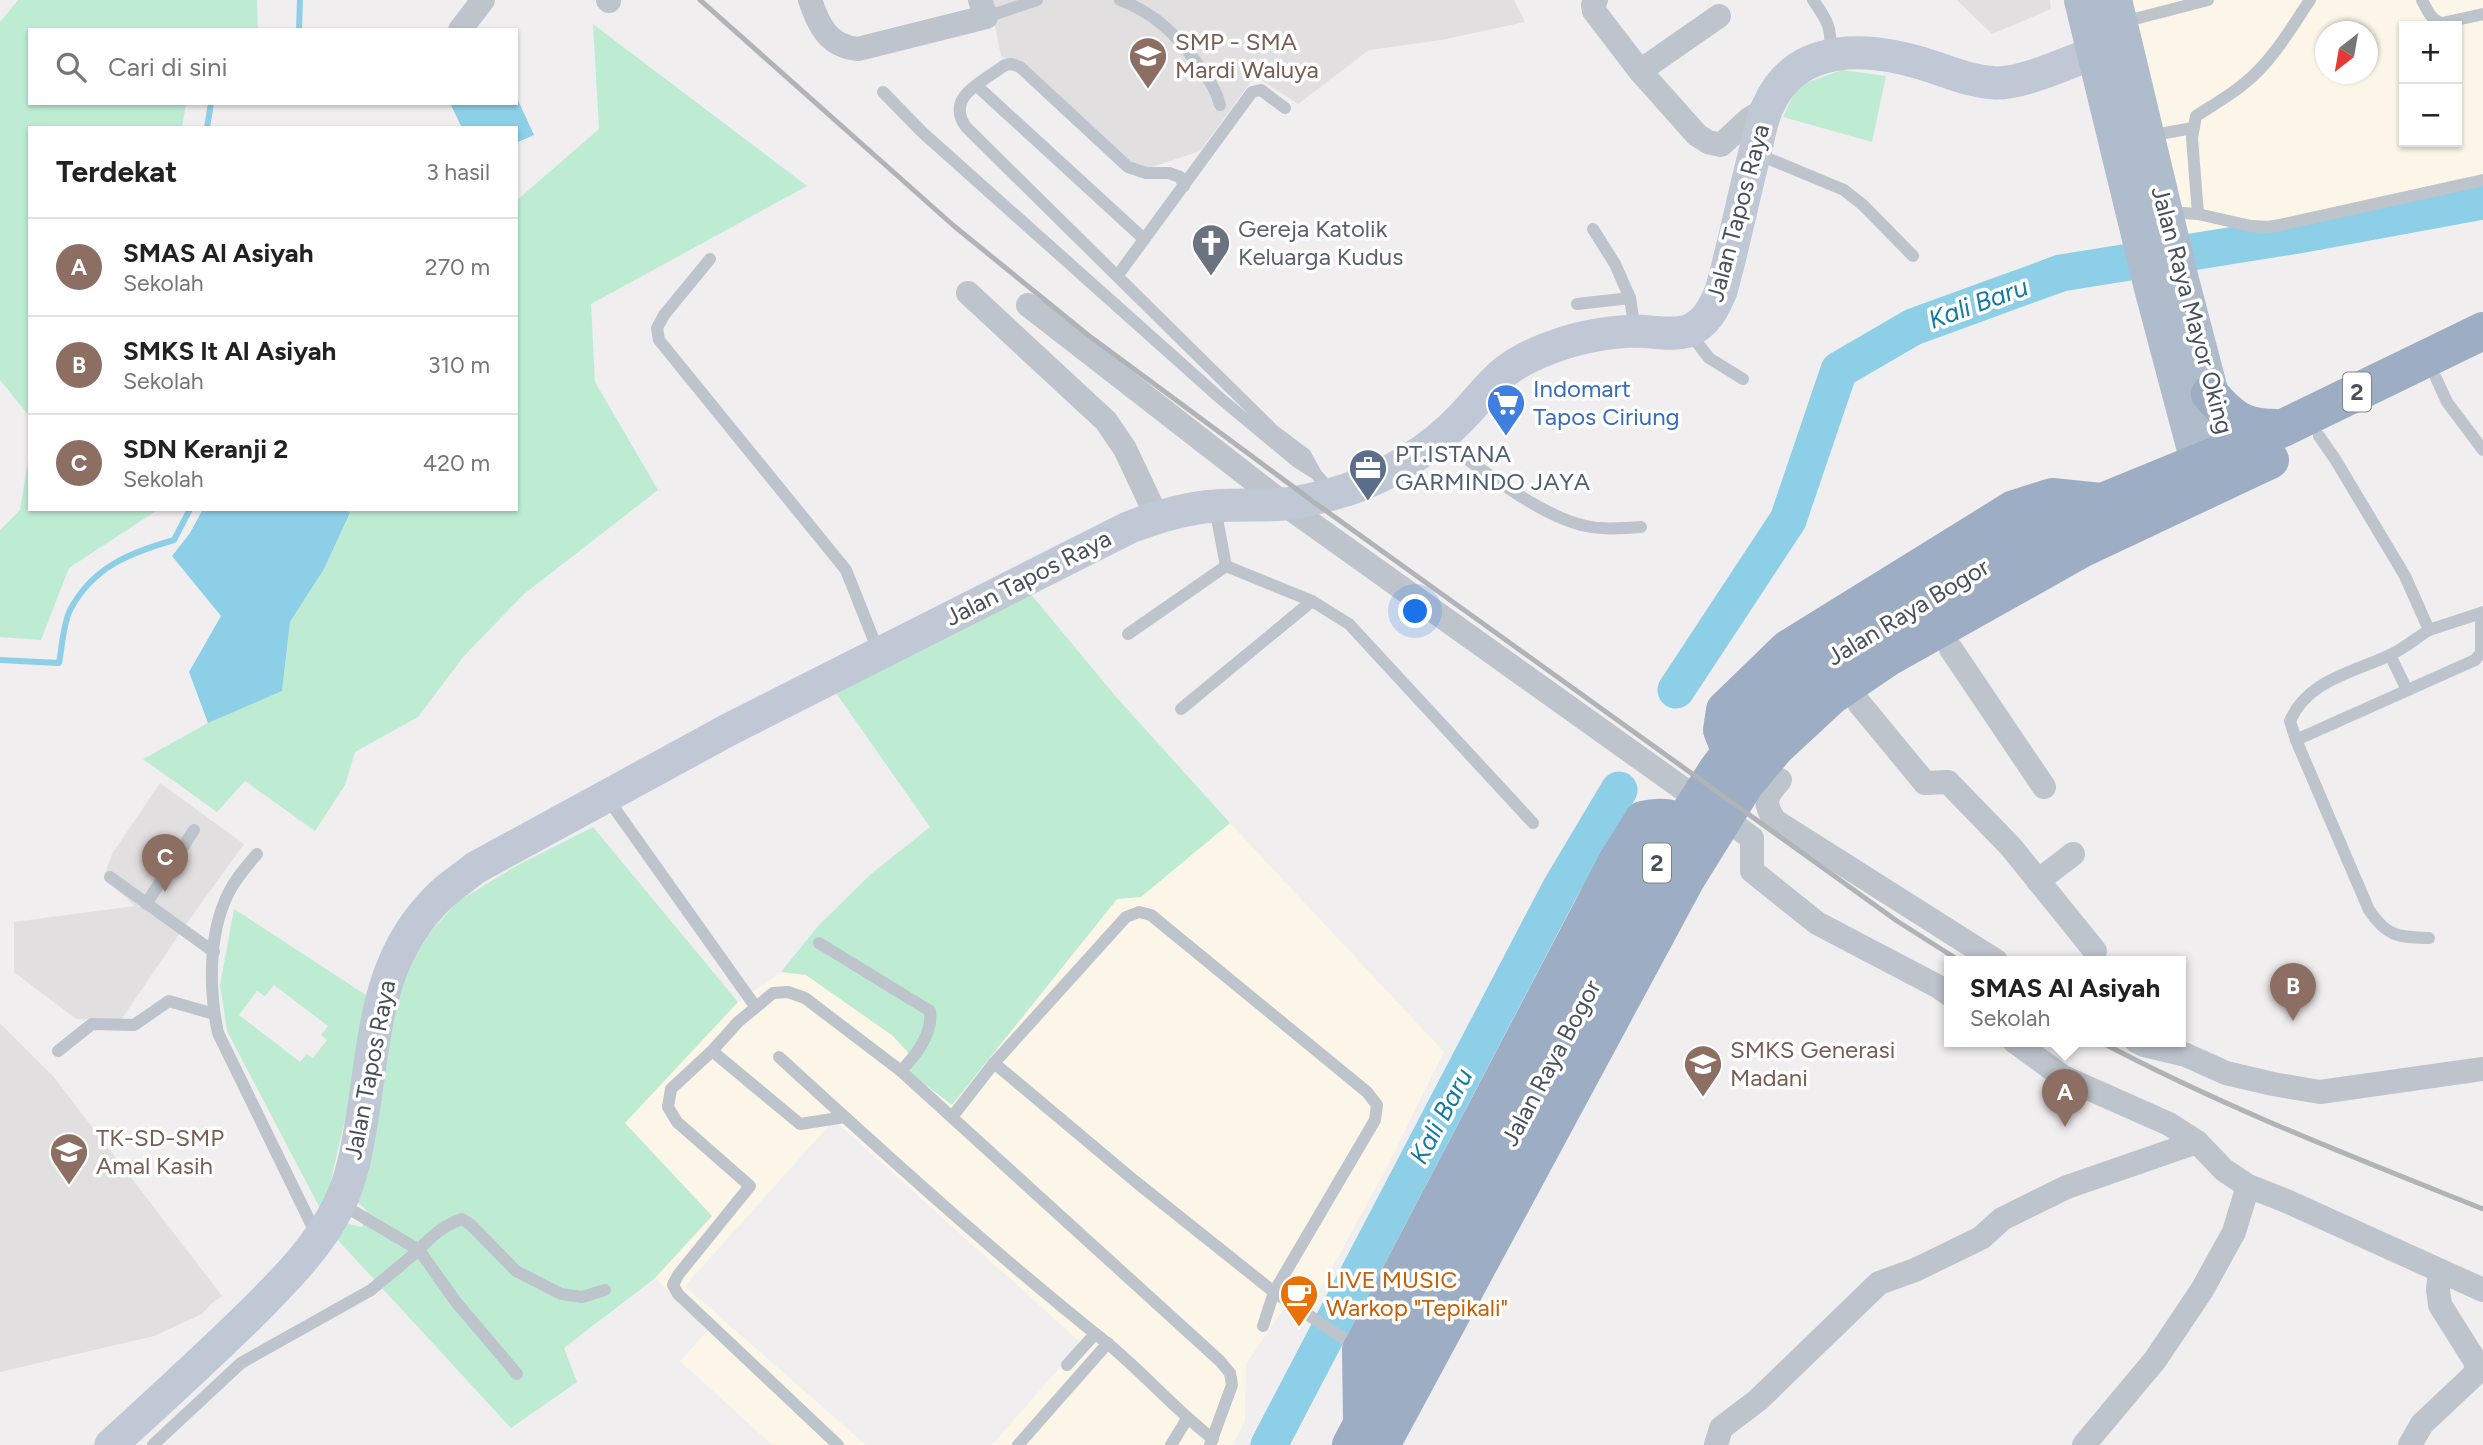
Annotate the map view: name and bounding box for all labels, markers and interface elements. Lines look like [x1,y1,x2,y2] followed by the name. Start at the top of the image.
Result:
[2315,21,2378,84] north arrow
[2399,21,2462,147] map controls
[2399,21,2462,84] button: +
[1175,27,1319,84] place label: SMP - SMA Mardi Waluya
[28,28,518,105] search box
[1127,35,1169,90] school or university icon: SMP - SMA Mardi Waluya
[52,48,90,86] icon: search
[108,51,228,83] text: Cari di sini
[2399,84,2462,147] button: −
[1700,121,1775,305] street label: Jalan Tapos Raya
[56,153,177,190] text: Terdekat
[426,158,490,186] text: 3 hasil
[2145,183,2239,437] street label: Jalan Raya Mayor Oking
[1238,214,1403,271] place label: Gereja Katolik Keluarga Kudus
[1190,222,1232,277] church icon: Gereja Katolik Keluarga Kudus
[123,237,313,269] text: SMAS Al Asiyah
[71,253,87,281] text: A
[425,253,490,281] text: 270 m
[123,269,204,297] text: Sekolah
[1924,270,2032,336] water label: Kali Baru
[123,335,336,367] text: SMKS It Al Asiyah
[72,351,86,379] text: B
[428,351,490,379] text: 310 m
[123,367,204,395] text: Sekolah
[2343,372,2371,412] road number: 2
[1533,374,1680,431] place label: Indomart Tapos Ciriung
[1485,382,1527,437] supermarket icon: Indomart Tapos Ciriung
[123,433,288,465] text: SDN Keranji 2
[1395,439,1591,496] place label: PT.ISTANA GARMINDO JAYA
[1347,447,1389,502] office icon: PT.ISTANA GARMINDO JAYA
[71,449,87,477] text: C
[423,449,490,477] text: 420 m
[123,465,204,493] text: Sekolah
[940,523,1116,632] street label: Jalan Tapos Raya
[1822,552,1994,671] street label: Jalan Raya Bogor
[1398,594,1432,628] your location
[142,834,188,892] pin: C
[1643,844,1671,883] road number: 2
[1944,956,2186,1047] popup
[2270,963,2316,1021] pin: B
[1970,972,2160,1004] text: SMAS Al Asiyah
[1495,975,1606,1151] street label: Jalan Raya Bogor
[338,978,401,1162] street label: Jalan Tapos Raya
[1970,1004,2050,1032] text: Sekolah
[1730,1035,1895,1092] place label: SMKS Generasi Madani
[1682,1043,1724,1098] school or university icon: SMKS Generasi Madani
[1403,1063,1479,1169] water label: Kali Baru
[2042,1069,2088,1127] pin: A
[96,1123,224,1180] place label: TK-SD-SMP Amal Kasih
[48,1131,90,1186] school or university icon: TK-SD-SMP Amal Kasih
[1326,1265,1508,1322] place label: LIVE MUSIC Warkop "Tepikali"
[1278,1273,1320,1328] cafe icon: LIVE MUSIC Warkop "Tepikali"

